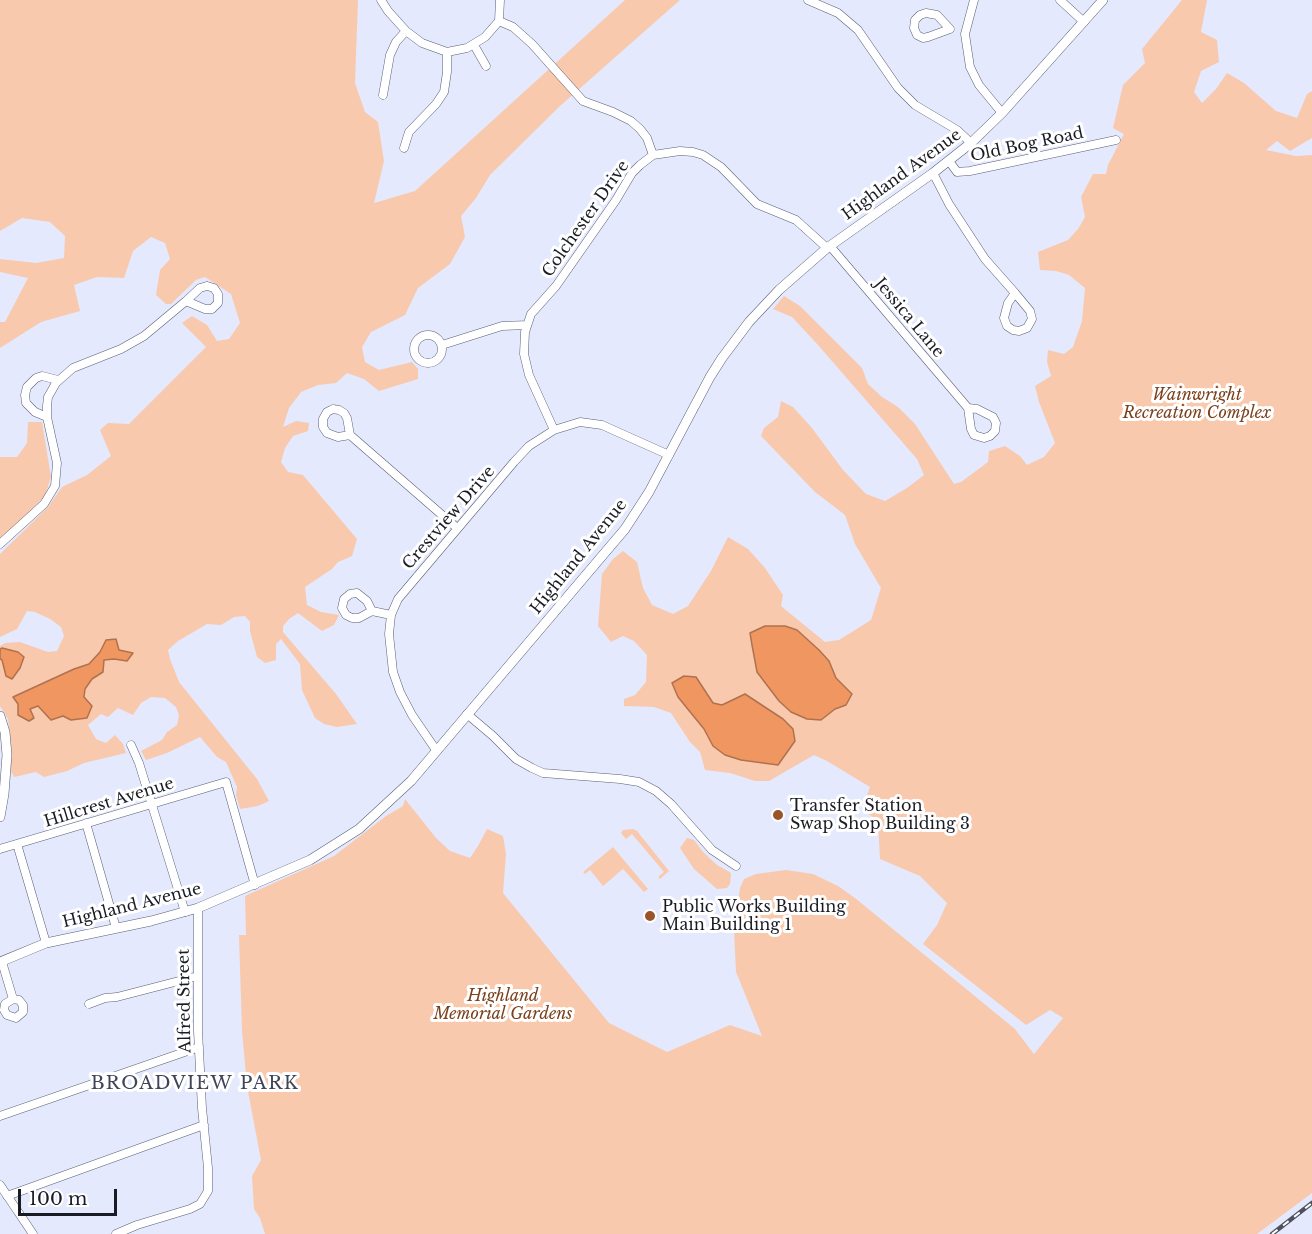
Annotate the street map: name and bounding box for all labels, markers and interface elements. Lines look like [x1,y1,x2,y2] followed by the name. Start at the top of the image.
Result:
[969,124,1085,166] street label: Old Bog Road
[839,125,965,225] street label: Highland Avenue
[539,157,633,281] street label: Colchester Drive
[870,274,948,362] street label: Jessica Lane
[1123,385,1271,423] park label: Wainwright Recreation Complex
[399,462,499,574] street label: Crestview Drive
[527,496,631,618] street label: Highland Avenue
[42,774,176,832] street label: Hillcrest Avenue
[790,796,970,834] place label: Transfer Station Swap Shop Building 3
[771,808,785,822] marker: Transfer Station Swap Shop Building 3
[61,879,203,933] street label: Highland Avenue
[662,897,846,935] place label: Public Works Building Main Building 1
[643,909,657,923] marker: Public Works Building Main Building 1
[174,949,196,1053] street label: Alfred Street
[434,986,572,1024] park label: Highland Memorial Gardens
[91,1073,299,1095] district label: BROADVIEW PARK
[21,1177,120,1215] scale bar
[29,1188,87,1210] text: 100 m

